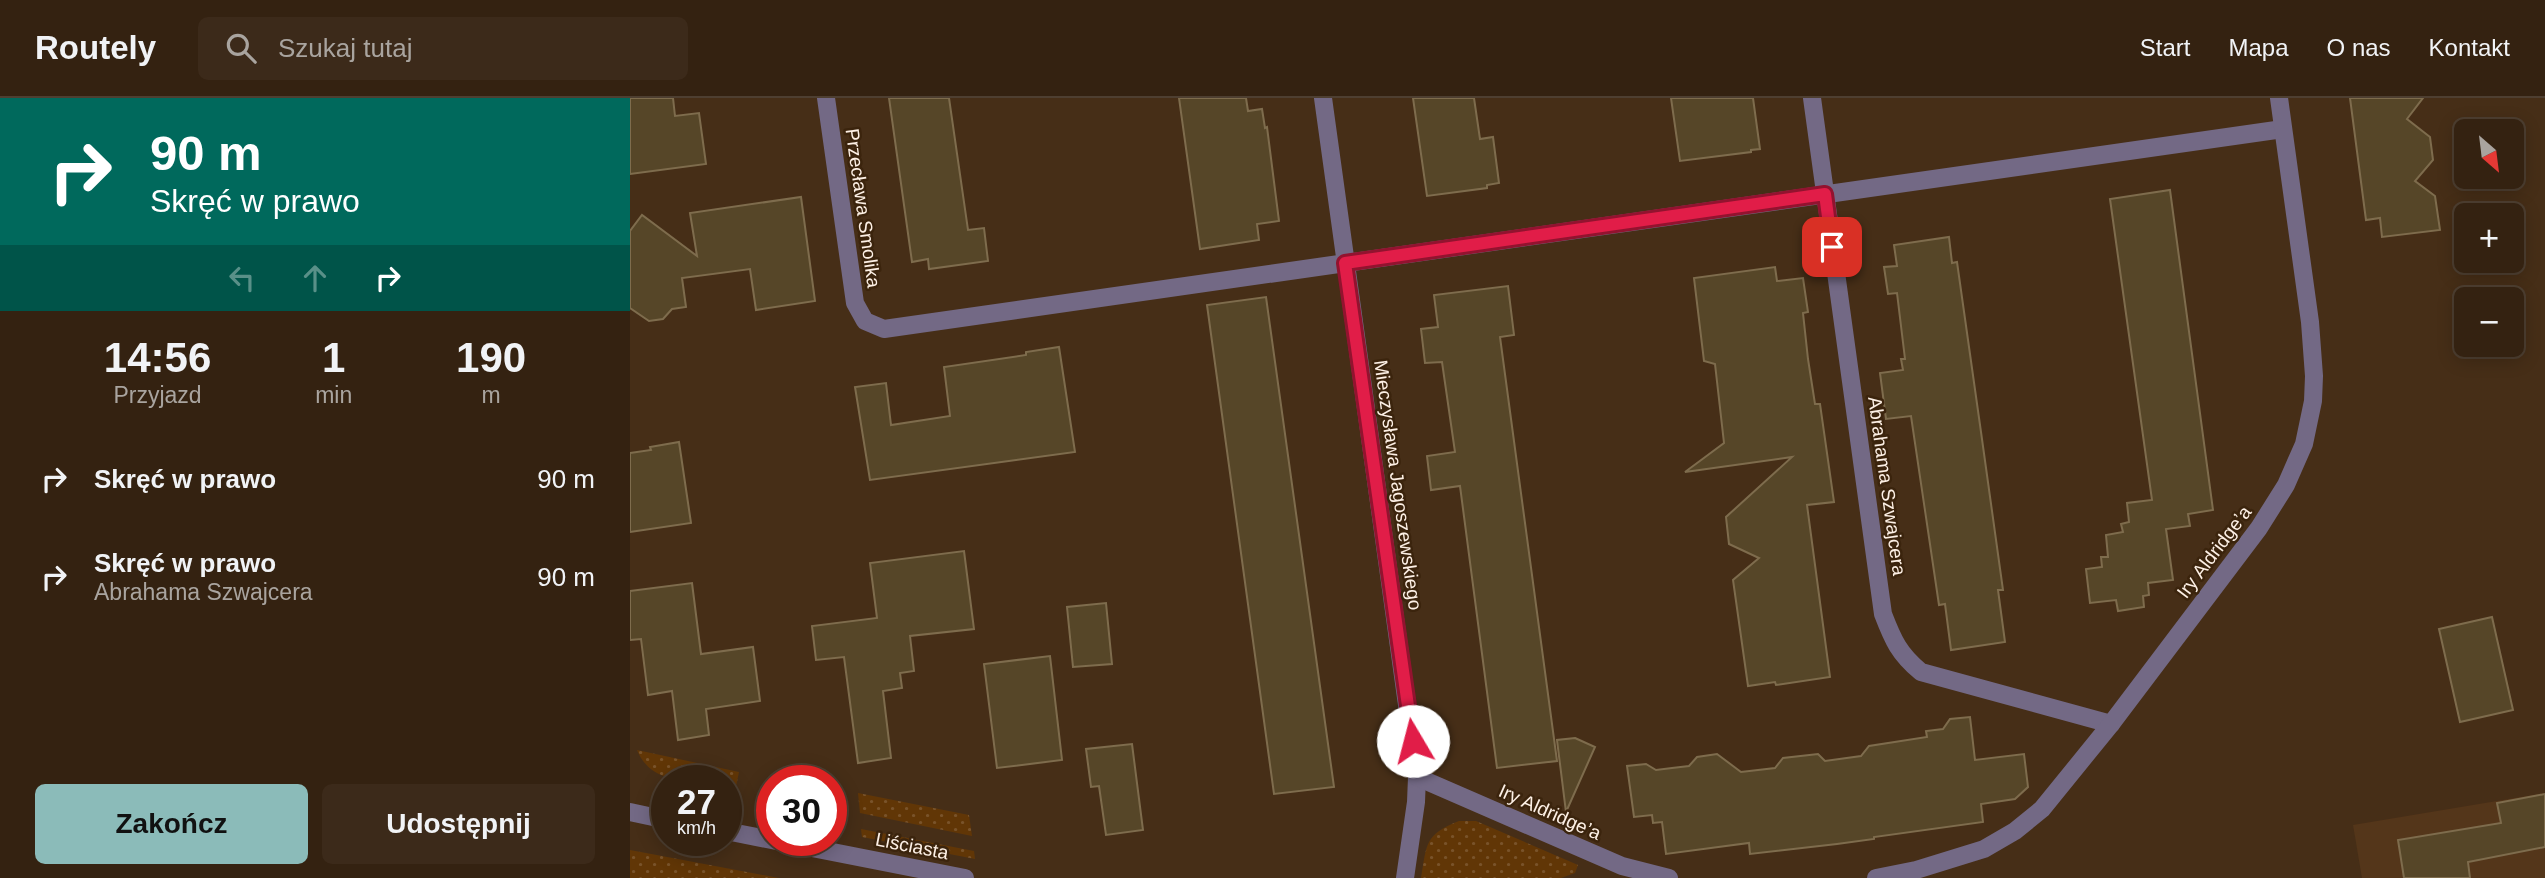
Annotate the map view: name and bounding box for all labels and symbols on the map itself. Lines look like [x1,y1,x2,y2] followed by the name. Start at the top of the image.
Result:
[2454,119,2524,189] north arrow
[841,127,885,289] street label: Przecława Smolika
[1802,217,1862,277] pin
[1370,359,1426,611] street label: Mieczysława Jagoszewskiego
[1864,395,1910,577] street label: Abrahama Szwajcera
[2173,501,2256,602] street label: Iry Aldridge’a
[1376,704,1450,778] position arrow
[756,765,847,856] speed limit sign: 30
[1496,780,1605,844] street label: Iry Aldridge’a
[874,829,951,863] street label: Liściasta

